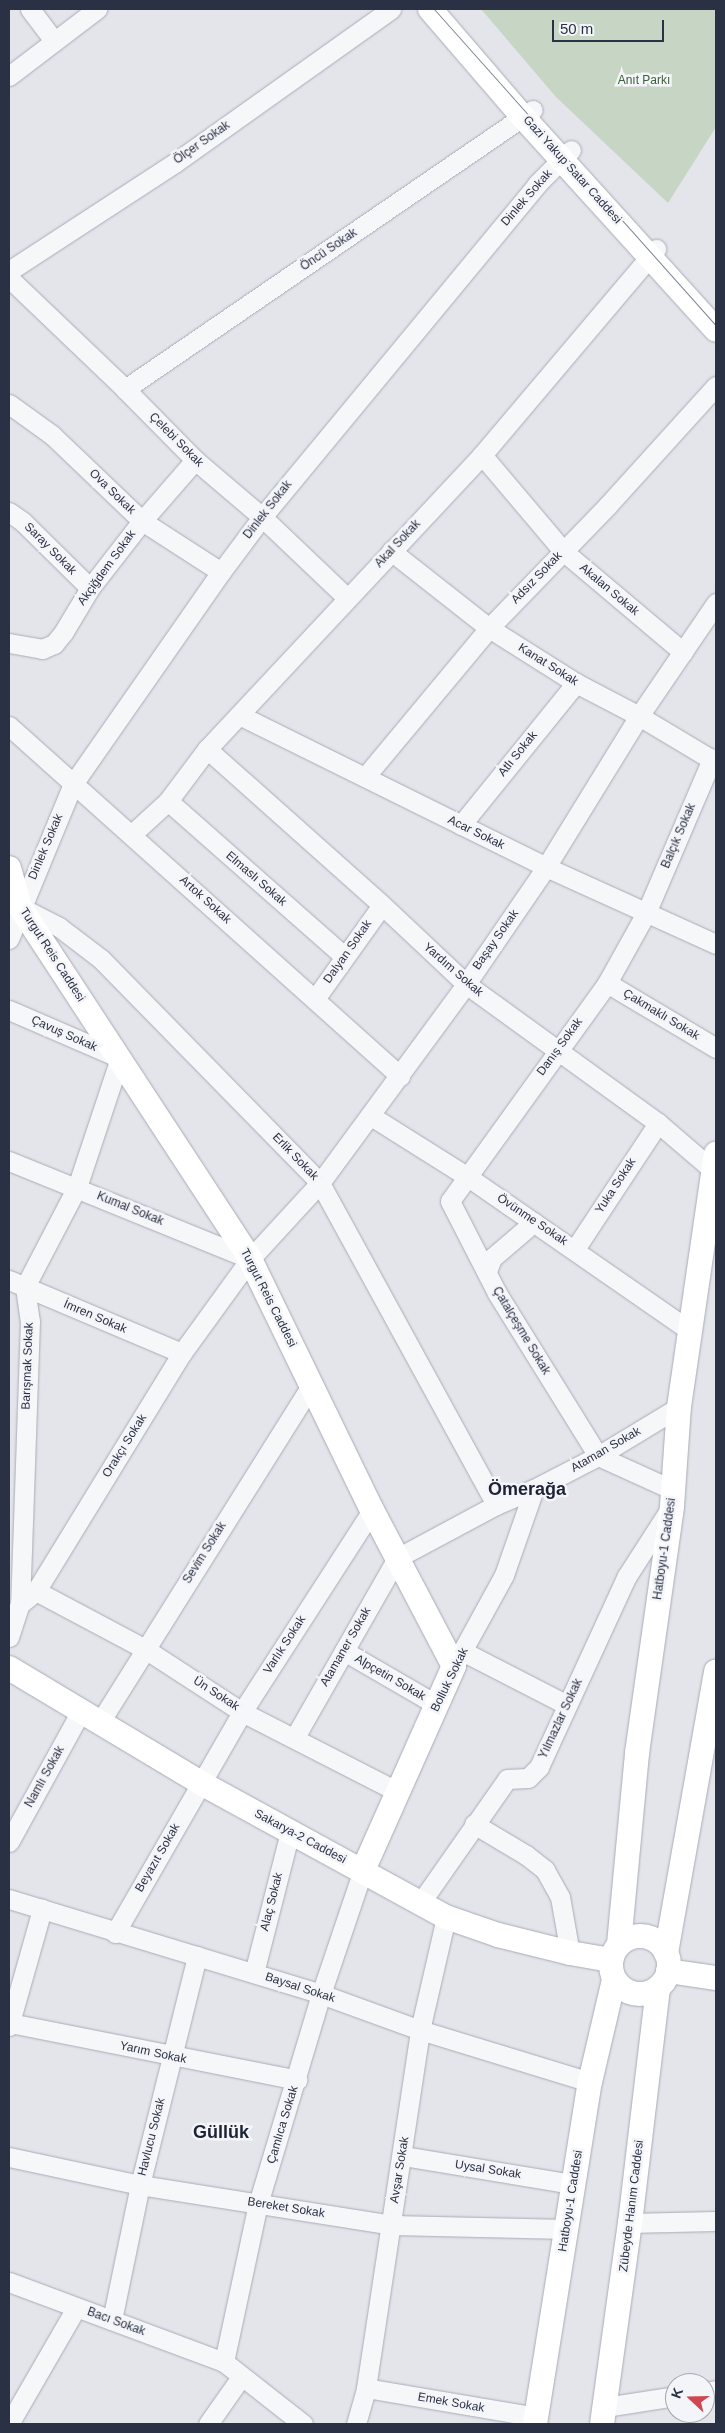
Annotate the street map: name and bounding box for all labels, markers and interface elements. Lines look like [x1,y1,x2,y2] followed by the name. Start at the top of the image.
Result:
[555,10,668,42] scale bar
[560,20,593,37] text: 50 m
[618,74,670,88] park label: Anıt Parkı
[520,113,624,227] street label: Gazi Yakup Satar Caddesi
[171,118,233,168] street label: Ölçer Sokak
[499,167,555,229] street label: Dinlek Sokak
[298,226,360,274] street label: Öncü Sokak
[146,410,206,470] street label: Çelebi Sokak
[86,466,138,518] street label: Ova Sokak
[241,478,295,542] street label: Dinlek Sokak
[372,517,424,571] street label: Akal Sokak
[21,520,79,578] street label: Saray Sokak
[75,528,139,608] street label: Akçiğdem Sokak
[509,549,565,607] street label: Adsız Sokak
[576,561,642,619] street label: Akalan Sokak
[515,641,581,689] street label: Kanat Sokak
[495,728,541,780] street label: Atlı Sokak
[659,801,699,871] street label: Balçık Sokak
[26,812,66,882] street label: Dinlek Sokak
[445,813,507,853] street label: Acar Sokak
[223,849,289,909] street label: Elmaslı Sokak
[176,873,234,927] street label: Artok Sokak
[16,905,88,1005] street label: Turgut Reis Caddesi
[470,907,522,973] street label: Başay Sokak
[321,918,375,986] street label: Dalyan Sokak
[420,940,486,1000] street label: Yardım Sokak
[620,987,702,1043] street label: Çakmaklı Sokak
[29,1013,99,1055] street label: Çavuş Sokak
[534,1015,586,1079] street label: Danış Sokak
[269,1130,321,1184] street label: Erlik Sokak
[593,1156,639,1216] street label: Yuka Sokak
[95,1189,165,1229] street label: Kumal Sokak
[494,1191,570,1249] street label: Övünme Sokak
[237,1246,299,1350] street label: Turgut Reis Caddesi
[489,1284,553,1378] street label: Çatalçeşme Sokak
[61,1297,129,1337] street label: İmren Sokak
[19,1322,37,1410] street label: Barışmak Sokak
[100,1412,150,1480] street label: Orakçı Sokak
[569,1424,643,1476] street label: Ataman Sokak
[488,1478,566,1500] district label: Ömerağa
[651,1497,679,1601] street label: Hatboyu-1 Caddesi
[180,1519,230,1587] street label: Sevim Sokak
[318,1605,374,1689] street label: Atamaner Sokak
[261,1613,309,1677] street label: Varlık Sokak
[428,1646,472,1714] street label: Bolluk Sokak
[352,1652,428,1704] street label: Alpçetin Sokak
[190,1674,242,1714] street label: Ün Sokak
[536,1677,586,1761] street label: Yılmazlar Sokak
[22,1744,68,1810] street label: Namlı Sokak
[252,1807,348,1867] street label: Sakarya-2 Caddesi
[133,1821,183,1895] street label: Beyazıt Sokak
[258,1871,286,1933] street label: Alaç Sokak
[263,1970,337,2006] street label: Baysal Sokak
[118,2039,188,2067] street label: Yarım Sokak
[264,2084,302,2166] street label: Çamlıca Sokak
[135,2096,169,2178] street label: Havlucu Sokak
[193,2121,249,2143] district label: Güllük
[388,2136,412,2204] street label: Avşar Sokak
[617,2139,647,2273] street label: Zübeyde Hanım Caddesi
[556,2149,586,2253] street label: Hatboyu-1 Caddesi
[454,2158,522,2182] street label: Uysal Sokak
[246,2195,326,2221] street label: Bereket Sokak
[85,2305,147,2339] street label: Bacı Sokak
[665,2373,715,2423] north arrow
[668,2385,686,2401] text: K
[417,2390,485,2416] street label: Emek Sokak

